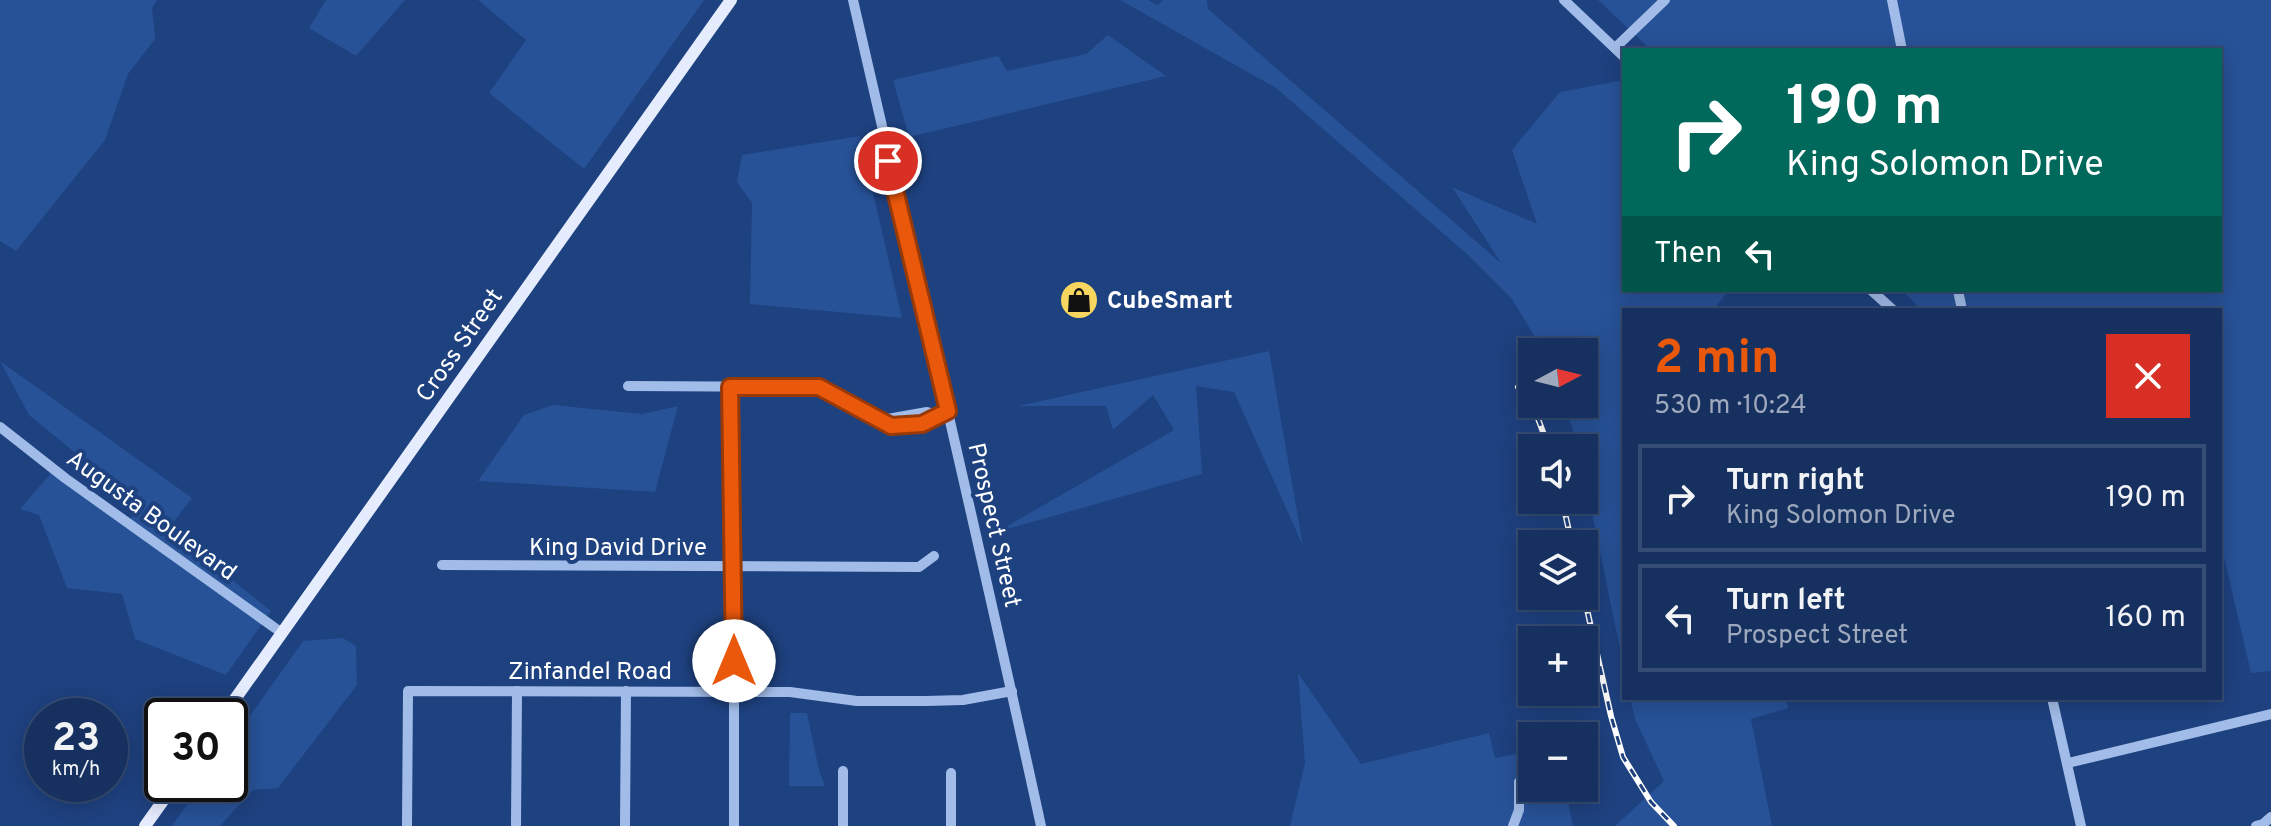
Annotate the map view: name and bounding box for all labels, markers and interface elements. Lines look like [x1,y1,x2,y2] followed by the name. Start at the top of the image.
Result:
[1786,74,1943,144] text: 190 m
[1654,80,1758,184] icon: right
[854,127,922,195] pin
[866,139,910,183] icon: arrive
[1786,143,2104,189] text: King Solomon Drive
[1738,232,1782,276] icon: left
[1654,236,1722,273] text: Then
[1058,279,1100,321] shop icon: CubeSmart
[411,284,511,409] street label: Cross Street
[1107,287,1233,317] place label: CubeSmart
[1654,330,1779,390] text: 2 min
[2106,334,2190,418] button: close
[1518,338,1598,418] north arrow
[1518,338,1598,802] map controls
[1654,390,1807,423] text: 530 m · 10:24
[1518,434,1598,514] button: sound
[960,440,1027,611] street label: Prospect Street
[60,445,242,588] street label: Augusta Boulevard
[1726,463,1864,500] text: Turn right
[1658,476,1702,520] icon: right
[2105,480,2186,517] text: 190 m
[1726,500,1955,533] text: King Solomon Drive
[1518,530,1598,610] button: layers
[529,534,707,564] street label: King David Drive
[1726,583,1846,620] text: Turn left
[1658,596,1702,640] icon: left
[2105,600,2186,637] text: 160 m
[692,619,776,703] position arrow
[1726,620,1908,653] text: Prospect Street
[1518,626,1598,706] button: +
[508,658,672,688] street label: Zinfandel Road
[144,698,248,802] speed limit sign: 30
[52,715,100,765] text: 23
[1518,722,1598,802] button: −
[52,757,100,783] text: km/h

